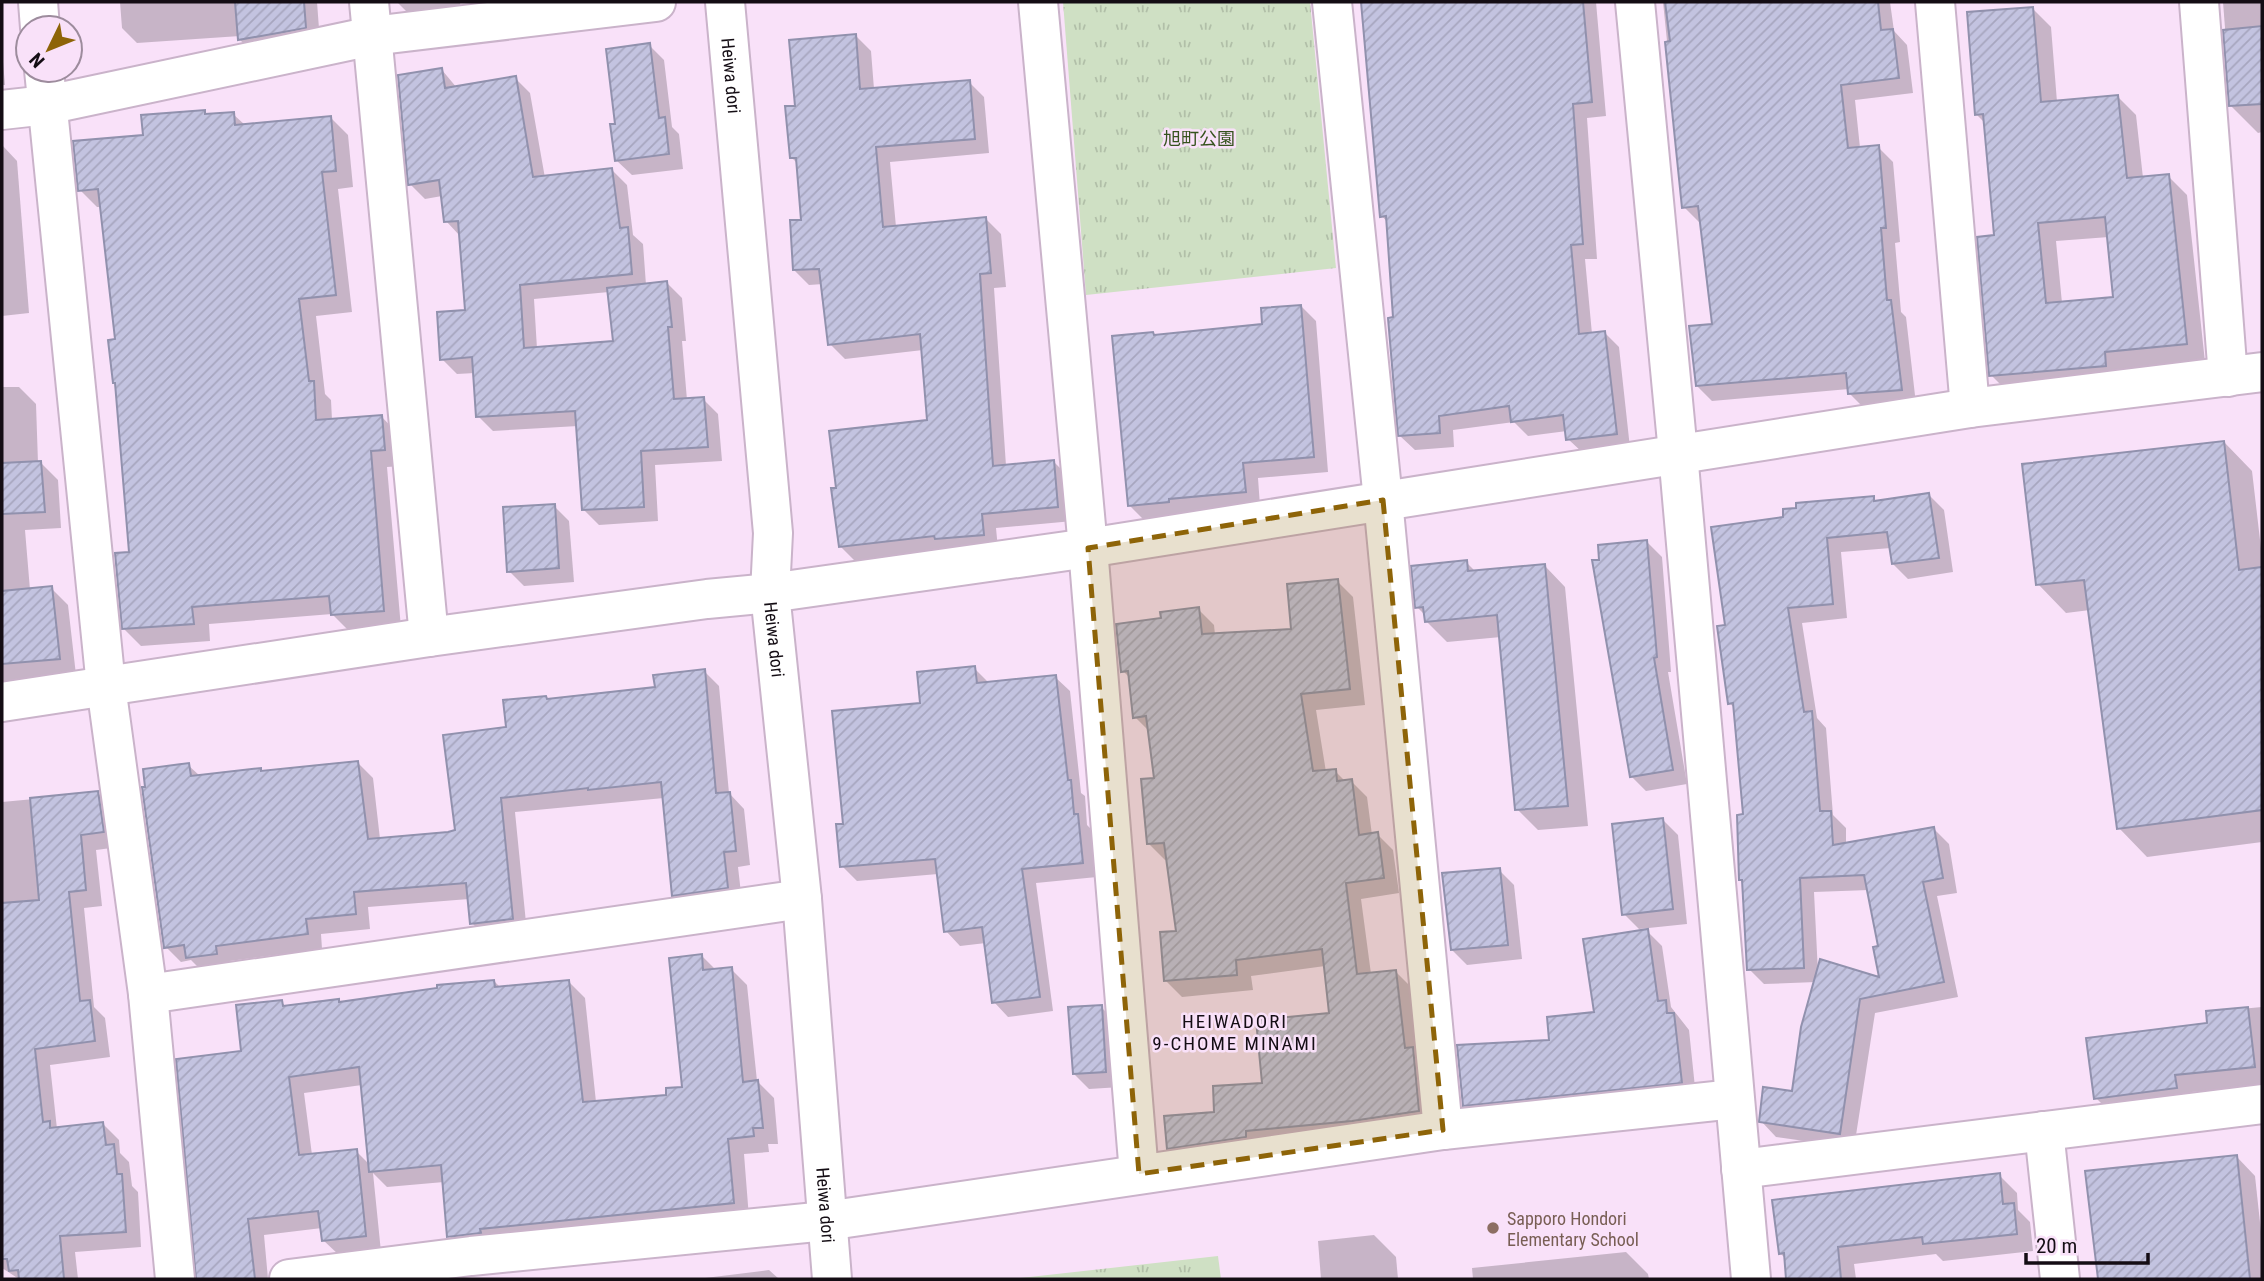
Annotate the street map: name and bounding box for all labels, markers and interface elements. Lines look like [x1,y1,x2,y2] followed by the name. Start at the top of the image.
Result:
[14,14,84,84] north arrow
[718,37,746,114] street label: Heiwa dori
[25,48,49,72] text: N
[1163,128,1235,149] park label: 旭町公園
[760,601,789,678] street label: Heiwa dori
[1152,1010,1318,1055] district label: HEIWADORI 9-CHOME MINAMI
[813,1167,840,1244] street label: Heiwa dori
[1507,1208,1639,1250] place label: Sapporo Hondori Elementary School
[1485,1220,1501,1236] marker: Sapporo Hondori Elementary School
[2026,1222,2148,1266] scale bar
[2036,1234,2077,1258] text: 20 m

